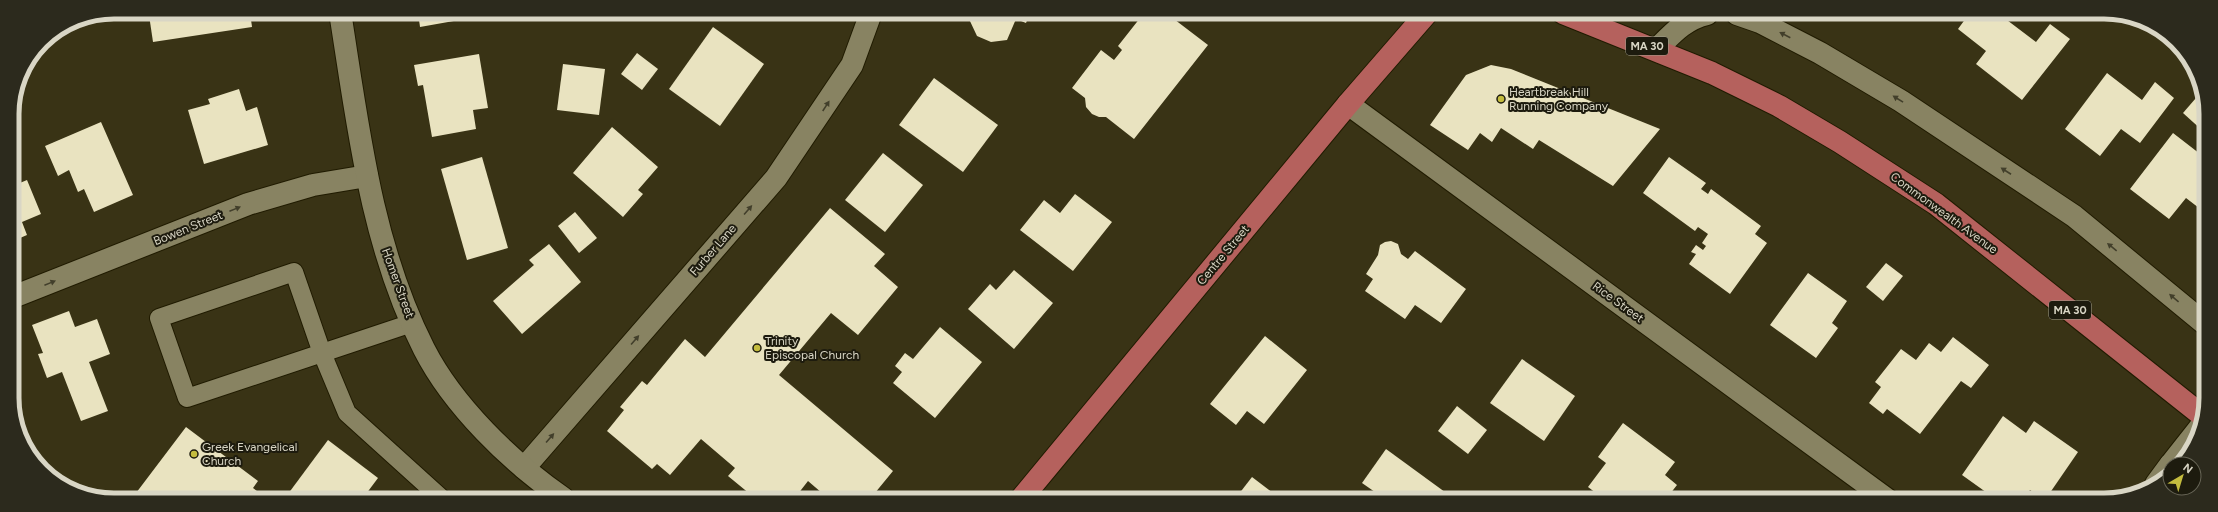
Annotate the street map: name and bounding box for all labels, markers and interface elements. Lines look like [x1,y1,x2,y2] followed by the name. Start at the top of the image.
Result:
[1779,32,1791,38] one-way arrow
[1626,37,1668,55] road number: MA 30
[1509,85,1609,113] place label: Heartbreak Hill Running Company
[1496,94,1506,104] marker: Heartbreak Hill Running Company
[1892,96,1904,103] one-way arrow
[822,101,829,112] one-way arrow
[2001,167,2012,175] one-way arrow
[1888,169,2001,257] street label: Commonwealth Avenue
[230,205,242,211] one-way arrow
[743,205,752,216] one-way arrow
[151,208,225,248] street label: Bowen Street
[687,221,739,279] street label: Furber Lane
[1194,222,1252,288] street label: Centre Street
[2107,242,2117,251] one-way arrow
[379,246,417,320] street label: Homer Street
[44,279,56,285] one-way arrow
[1590,279,1647,326] street label: Rice Street
[2169,293,2179,302] one-way arrow
[2049,301,2091,319] road number: MA 30
[765,334,859,362] place label: Trinity Episcopal Church
[630,335,640,345] one-way arrow
[752,343,762,353] marker: Trinity Episcopal Church
[545,433,554,444] one-way arrow
[202,440,297,468] place label: Greek Evangelical Church
[189,449,199,459] marker: Greek Evangelical Church
[2162,456,2202,496] north arrow
[2180,461,2195,476] text: N

